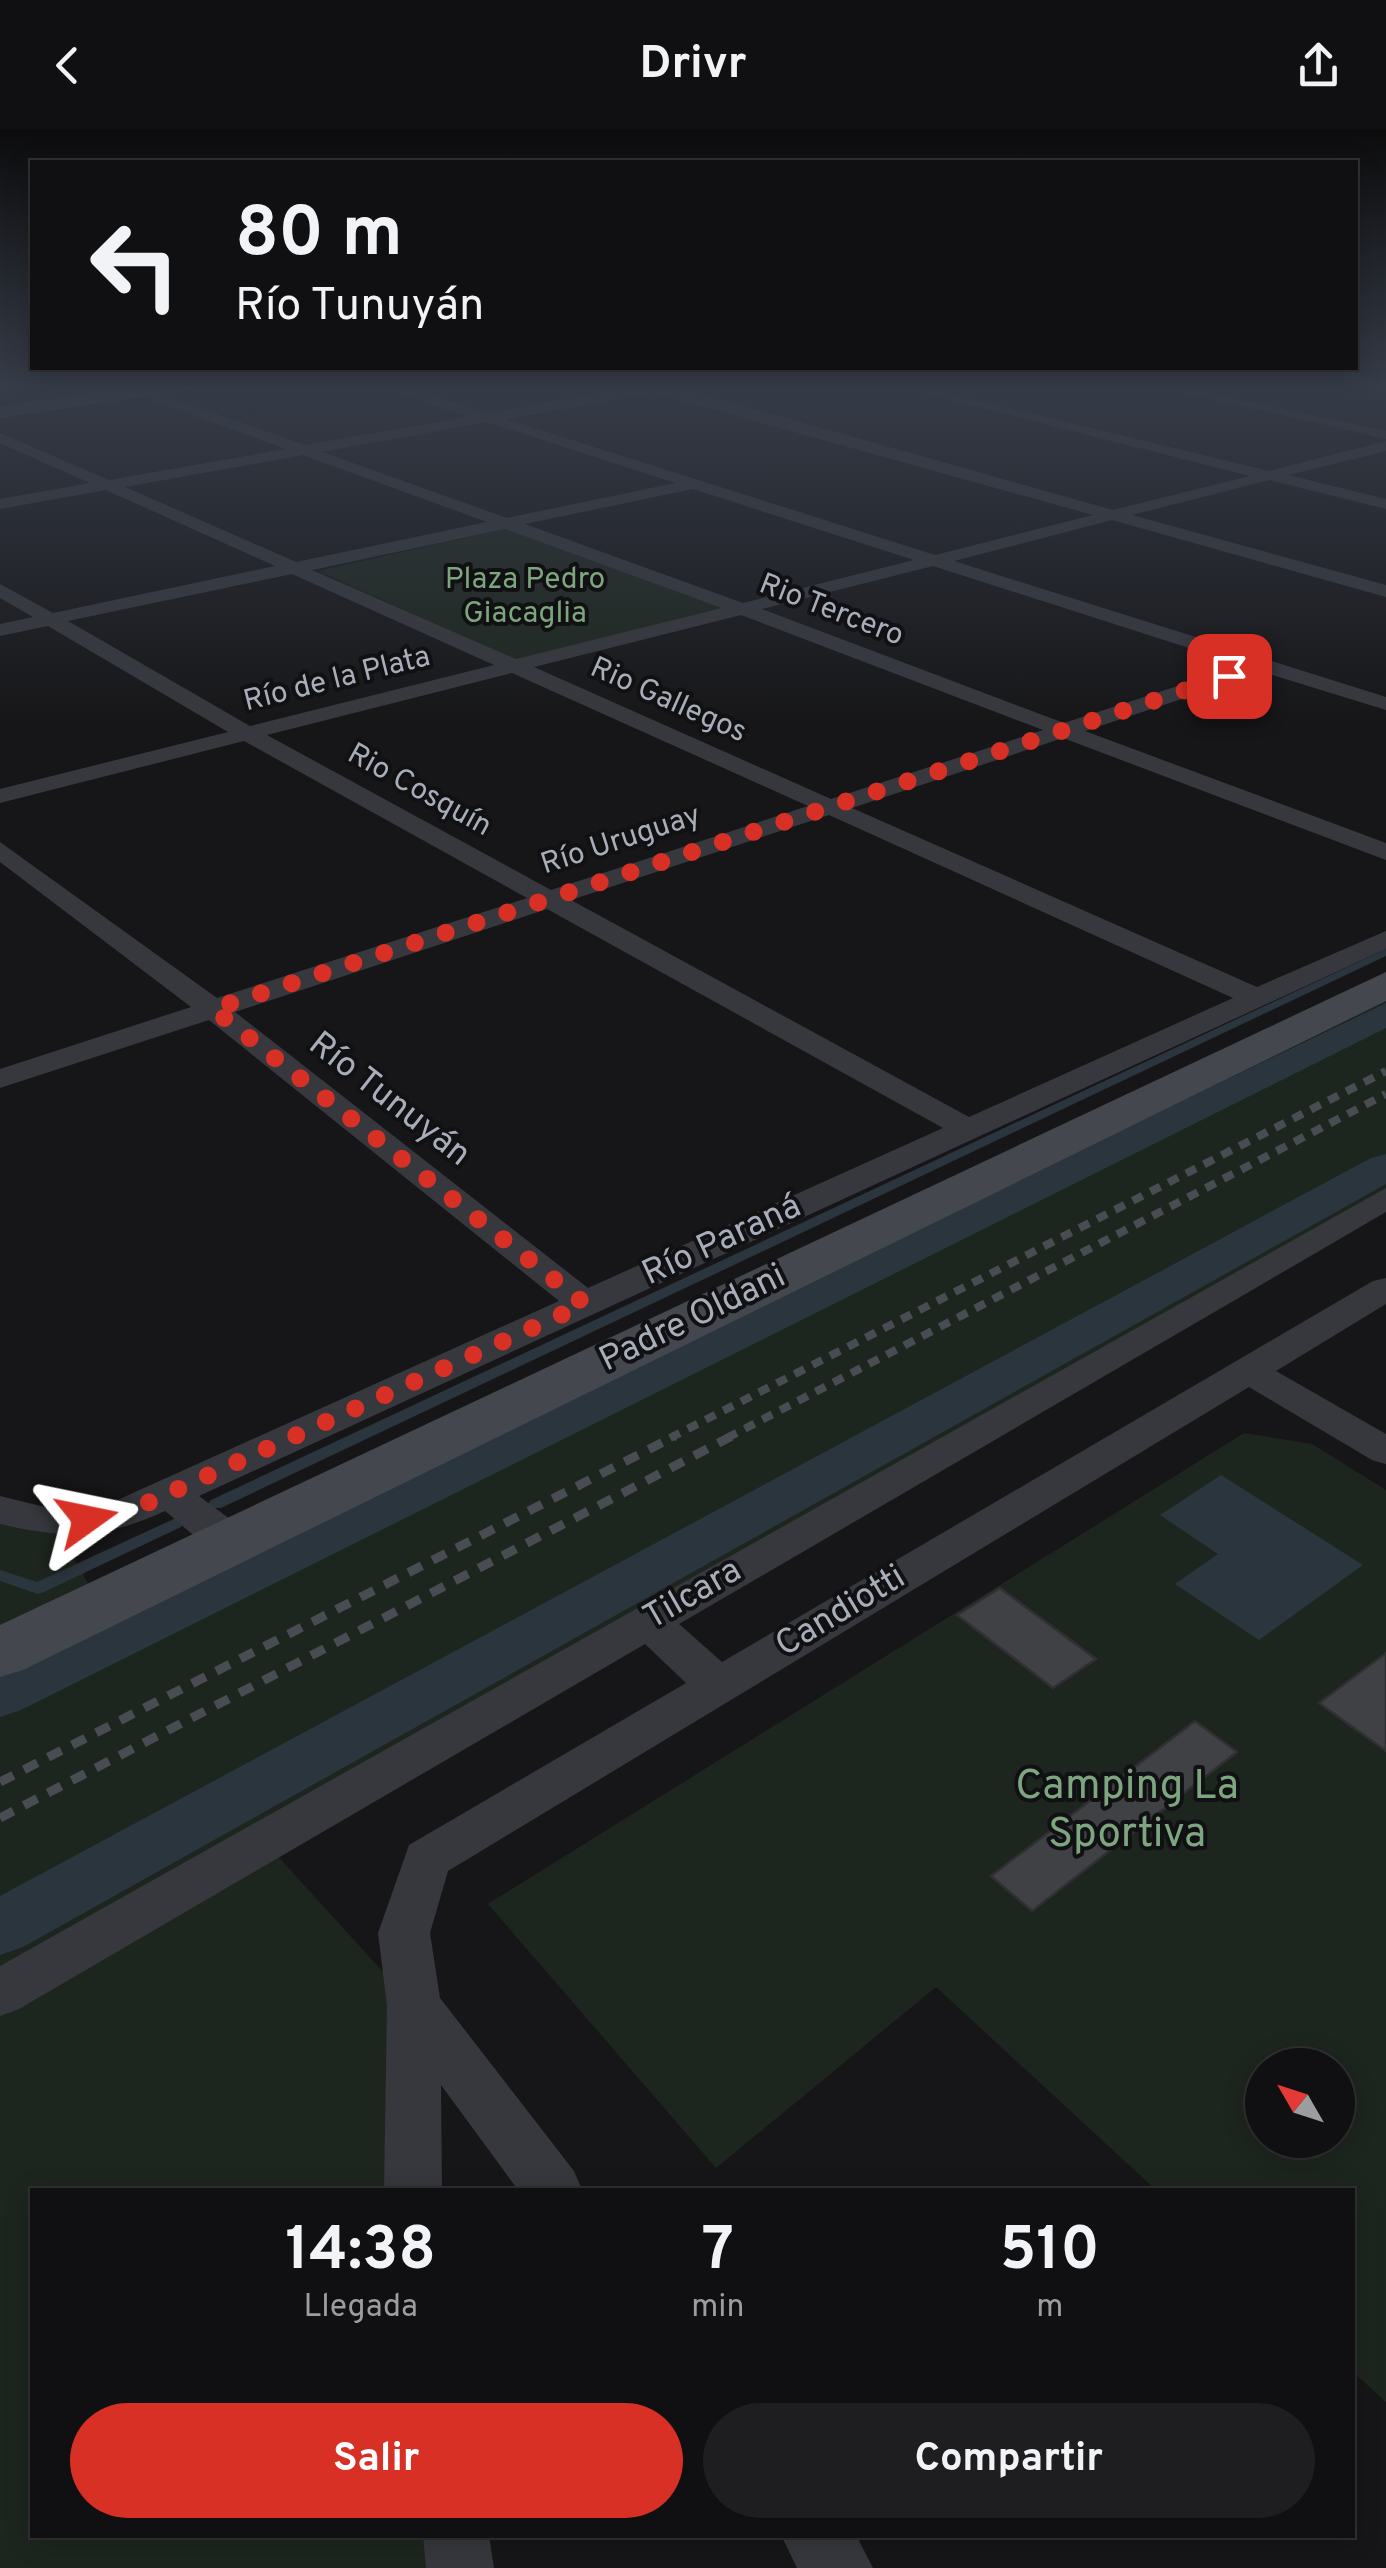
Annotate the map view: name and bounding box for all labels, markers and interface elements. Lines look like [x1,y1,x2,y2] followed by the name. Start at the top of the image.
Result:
[639,37,747,94] text: Drivr
[40,38,95,93] icon: back
[1291,38,1346,93] icon: share
[235,192,403,281] text: 80 m
[70,200,200,330] icon: left
[235,279,484,336] text: Río Tunuyán
[445,562,605,633] park label: Plaza Pedro Giacaglia
[754,567,908,655] street label: Rio Tercero
[1187,634,1272,719] pin
[240,639,434,721] street label: Río de la Plata
[1202,649,1257,704] icon: arrive
[584,650,752,752] street label: Rio Gallegos
[340,736,498,846] street label: Rio Cosquín
[536,798,706,884] street label: Río Uruguay
[299,1023,479,1177] street label: Río Tunuyán
[636,1185,808,1297] street label: Río Paraná
[593,1255,793,1383] street label: Padre Oldani
[35,1467,139,1571] position arrow
[636,1549,750,1641] street label: Tilcara
[768,1556,914,1668] street label: Candiotti
[1015,1761,1239,1862] park label: Camping La Sportiva
[1245,2048,1355,2158] north arrow
[1245,2048,1355,2158] map controls
[285,2215,436,2291] text: 14:38
[702,2215,734,2291] text: 7
[1000,2215,1100,2291] text: 510
[303,2288,418,2328] text: Llegada
[691,2288,745,2328] text: min
[1036,2288,1063,2328] text: m
[70,2403,683,2518] button: Salir
[703,2403,1315,2518] button: Compartir

